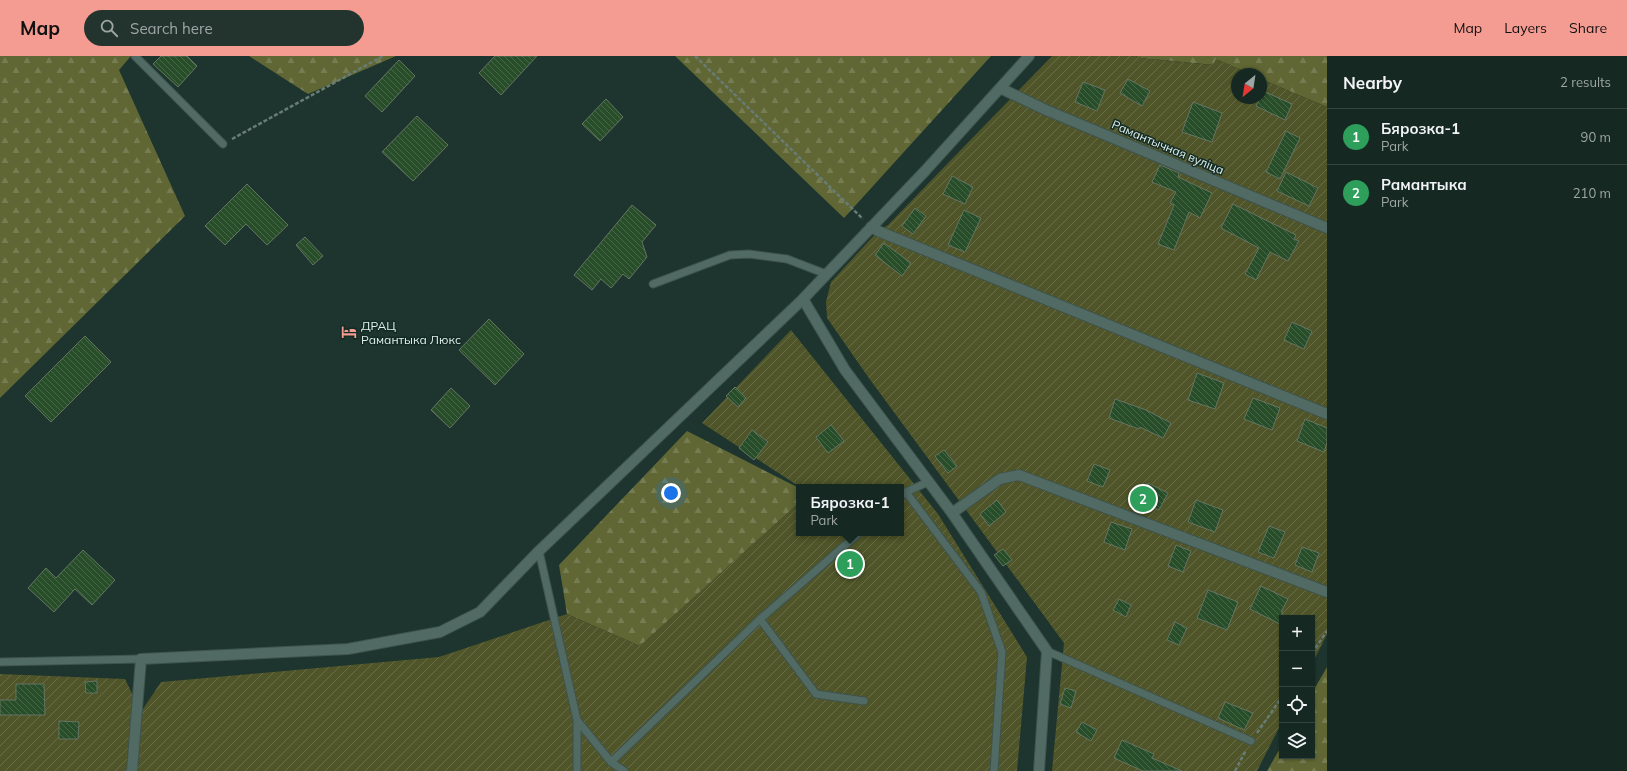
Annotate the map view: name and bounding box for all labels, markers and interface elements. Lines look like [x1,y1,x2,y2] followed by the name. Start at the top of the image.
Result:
[84,10,364,46] search box
[20,16,60,40] text: Map
[98,17,120,39] icon: search
[130,19,213,38] text: Search here
[1453,19,1482,37] text: Map
[1504,19,1547,37] text: Layers
[1569,19,1607,37] text: Share
[1231,68,1267,104] north arrow
[1343,72,1402,93] text: Nearby
[1560,74,1611,90] text: 2 results
[1110,117,1226,177] street label: Рамантычная вуліца
[1381,119,1460,138] text: Бярозка-1
[1352,129,1360,145] text: 1
[1581,129,1611,145] text: 90 m
[1381,138,1408,154] text: Park
[1381,175,1467,194] text: Рамантыка
[1352,185,1360,201] text: 2
[1573,185,1611,201] text: 210 m
[1381,194,1408,210] text: Park
[361,318,461,347] place label: ДРАЦ Рамантыка Люкс
[340,323,358,341] hotel icon: ДРАЦ Рамантыка Люкс
[661,483,681,503] your location
[796,484,904,536] popup
[1130,484,1156,514] pin: 2
[810,493,890,512] text: Бярозка-1
[810,512,838,528] text: Park
[837,549,863,579] pin: 1
[1279,615,1315,759] map controls
[1279,615,1315,651] button: +
[1279,651,1315,687] button: −
[1279,687,1315,723] button: locate
[1279,723,1315,759] button: layers

